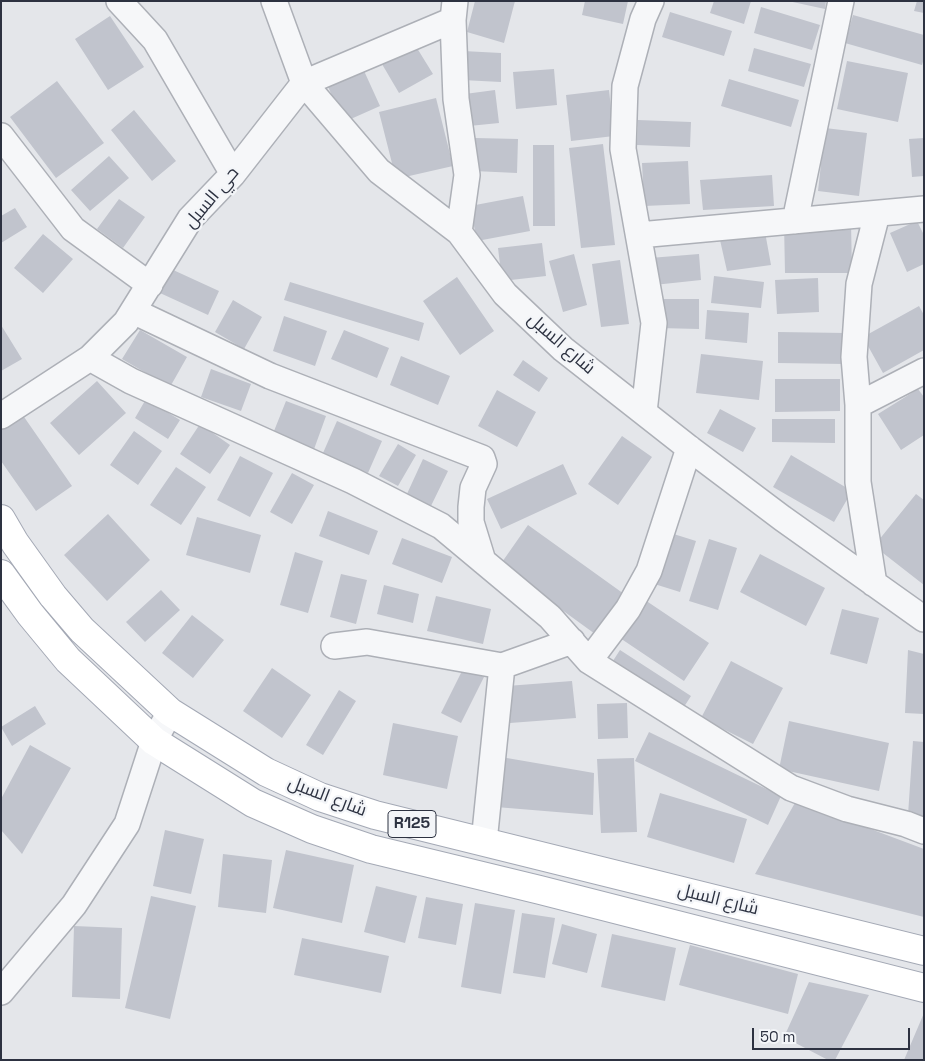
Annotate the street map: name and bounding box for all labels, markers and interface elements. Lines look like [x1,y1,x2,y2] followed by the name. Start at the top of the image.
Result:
[180,163,244,233] street label: حي السبل
[523,309,599,379] street label: شارع السبل
[285,772,369,822] street label: شارع السبل
[388,811,436,838] road number: R125
[675,880,761,920] street label: شارع السبل
[755,1018,912,1050] scale bar
[760,1027,795,1046] text: 50 m

